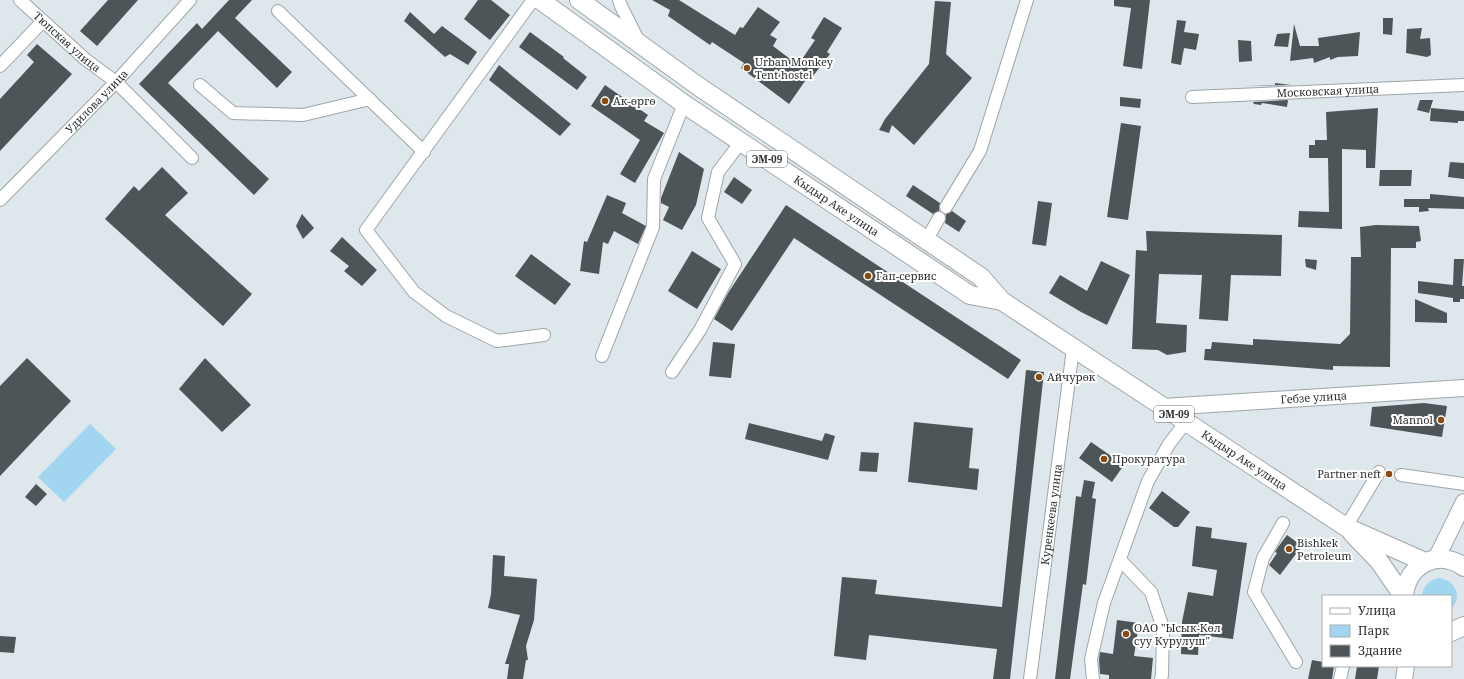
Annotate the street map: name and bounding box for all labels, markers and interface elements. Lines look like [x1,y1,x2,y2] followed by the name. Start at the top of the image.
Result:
[31,8,104,75] street label: Тюпская улица
[755,54,834,82] place label: Urban Monkey Tent hostel
[742,63,752,73] marker: Urban Monkey Tent hostel
[62,66,131,136] street label: Удилова улица
[1276,81,1379,100] street label: Московская улица
[613,93,656,108] place label: Ак-өргө
[600,96,610,106] marker: Ак-өргө
[747,151,787,167] road number: ЭМ-09
[791,172,882,239] street label: Кыдыр Аке улица
[876,268,937,283] place label: Гап-сервис
[863,271,873,281] marker: Гап-сервис
[1047,369,1096,384] place label: Айчурөк
[1034,372,1044,382] marker: Айчурөк
[1280,387,1347,407] street label: Гебзе улица
[1154,406,1194,422] road number: ЭМ-09
[1393,412,1434,427] place label: Mannol
[1436,415,1446,425] marker: Mannol
[1199,426,1290,493] street label: Кыдыр Аке улица
[1112,451,1185,466] place label: Прокуратура
[1099,454,1109,464] marker: Прокуратура
[1037,463,1065,566] street label: Куренкеева улица
[1317,466,1381,481] place label: Partner neft
[1384,469,1394,479] marker: Partner neft
[1297,535,1352,563] place label: Bishkek Petroleum
[1284,544,1294,554] marker: Bishkek Petroleum
[1322,595,1452,667] legend
[1358,602,1396,619] text: Улица
[1134,620,1221,648] place label: ОАО "Ысык-Көл суу Курулуш"
[1358,622,1390,639] text: Парк
[1121,629,1131,639] marker: ОАО "Ысык-Көл суу Курулуш"
[1358,642,1402,659] text: Здание

